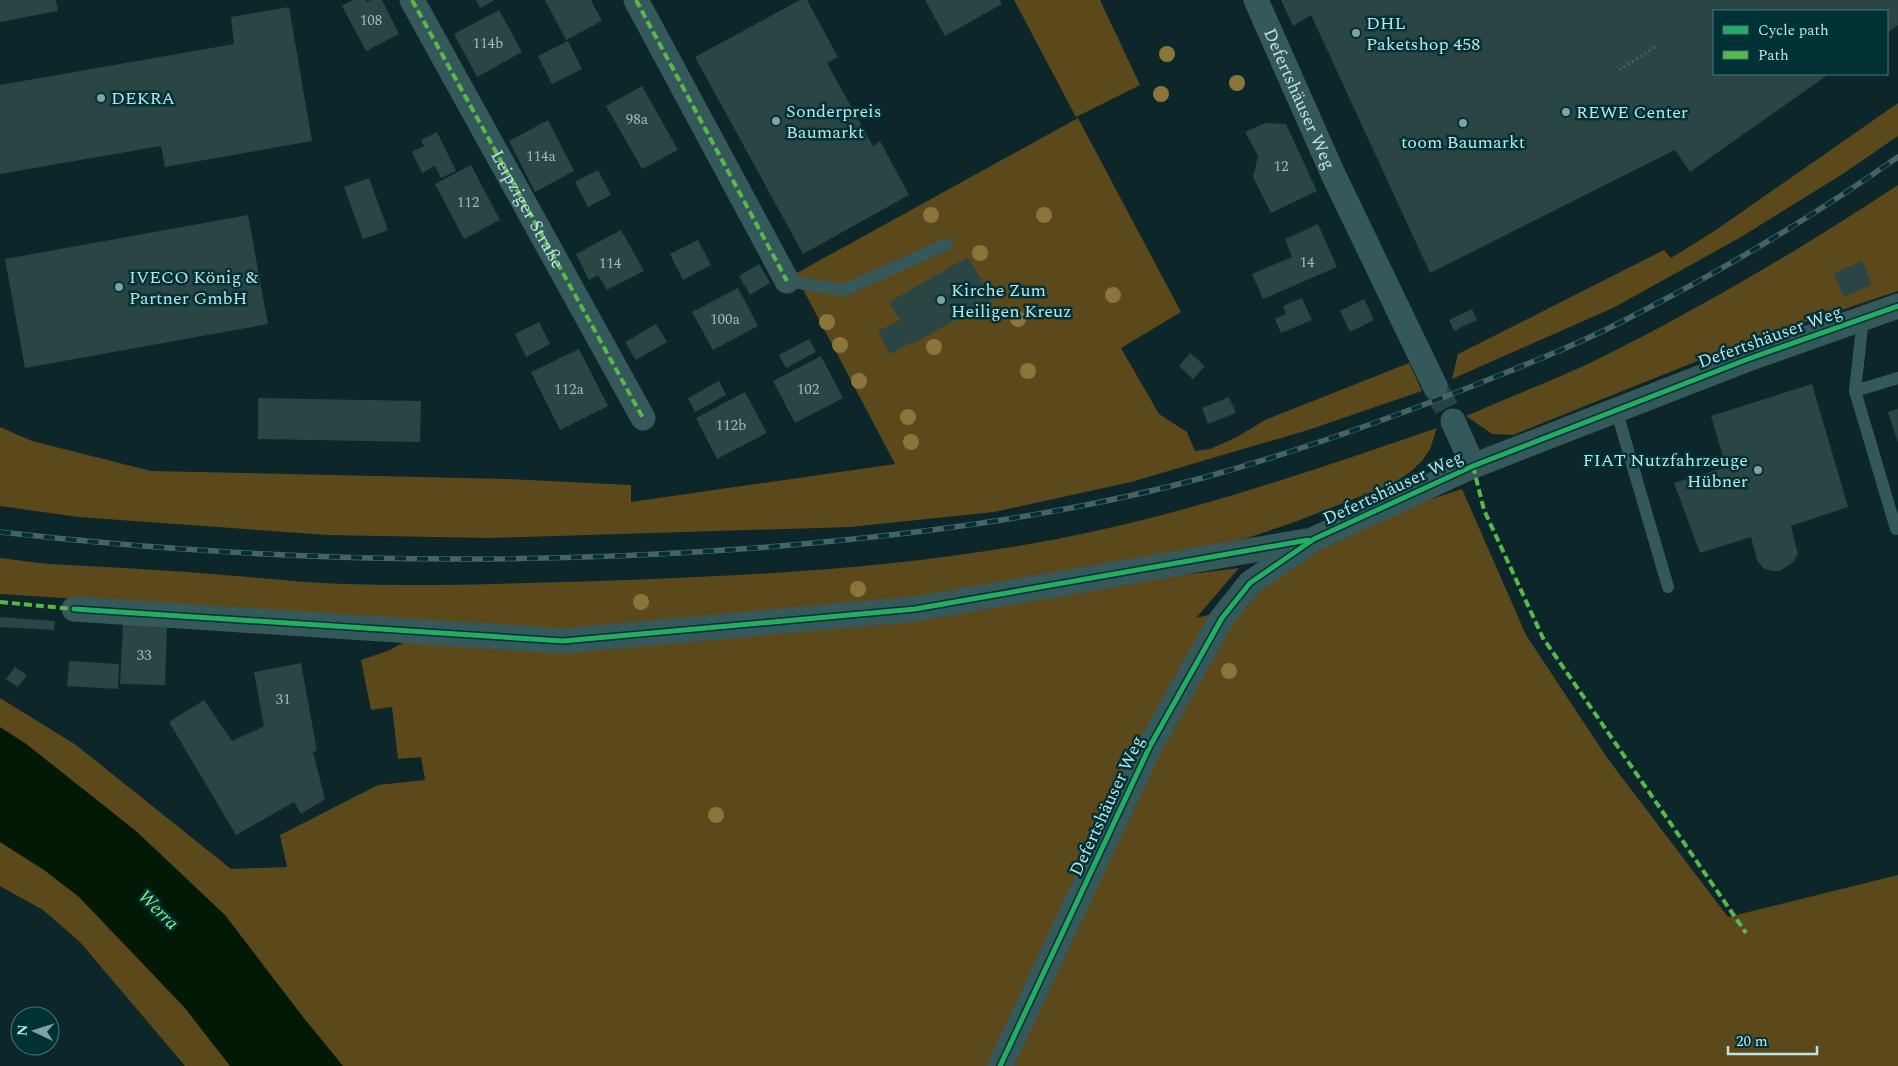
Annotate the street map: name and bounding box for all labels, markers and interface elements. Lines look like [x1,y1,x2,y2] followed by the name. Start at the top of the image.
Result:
[360,9,382,32] house number: 108
[1366,10,1480,58] place label: DHL Paketshop 458
[1713,10,1888,75] legend
[1758,19,1829,42] text: Cycle path
[1257,24,1343,174] street label: Defertshäuser Weg
[1350,27,1362,39] marker: DHL Paketshop 458
[473,32,503,55] house number: 114b
[1758,44,1789,67] text: Path
[111,85,175,112] place label: DEKRA
[95,92,107,104] marker: DEKRA
[786,98,882,146] place label: Sonderpreis Baumarkt
[1576,99,1688,126] place label: REWE Center
[1560,106,1572,118] marker: REWE Center
[626,108,649,131] house number: 98a
[770,115,782,127] marker: Sonderpreis Baumarkt
[1457,117,1469,129] marker: toom Baumarkt
[1401,129,1525,156] place label: toom Baumarkt
[484,145,571,274] street label: Leipziger Straße
[526,145,557,168] house number: 114a
[1273,155,1289,178] house number: 12
[457,191,479,214] house number: 112
[1299,251,1315,274] house number: 14
[599,252,622,275] house number: 114
[129,264,259,312] place label: IVECO König & Partner GmbH
[951,277,1072,325] place label: Kirche Zum Heiligen Kreuz
[113,281,125,293] marker: IVECO König & Partner GmbH
[935,294,947,306] marker: Kirche Zum Heiligen Kreuz
[1694,298,1846,376] street label: Defertshäuser Weg
[710,308,741,331] house number: 100a
[554,378,585,401] house number: 112a
[797,378,819,401] house number: 102
[716,414,746,437] house number: 112b
[1318,444,1468,532] street label: Defertshäuser Weg
[1583,447,1748,495] place label: FIAT Nutzfahrzeuge Hübner
[1752,464,1764,476] marker: FIAT Nutzfahrzeuge Hübner
[136,644,152,667] house number: 33
[275,688,291,711] house number: 31
[1063,731,1151,881] street label: Defertshäuser Weg
[131,883,186,937] water label: Werra
[10,1006,60,1056] north arrow
[12,1024,33,1037] text: N
[1728,1024,1817,1056] scale bar
[1736,1030,1768,1053] text: 20 m

